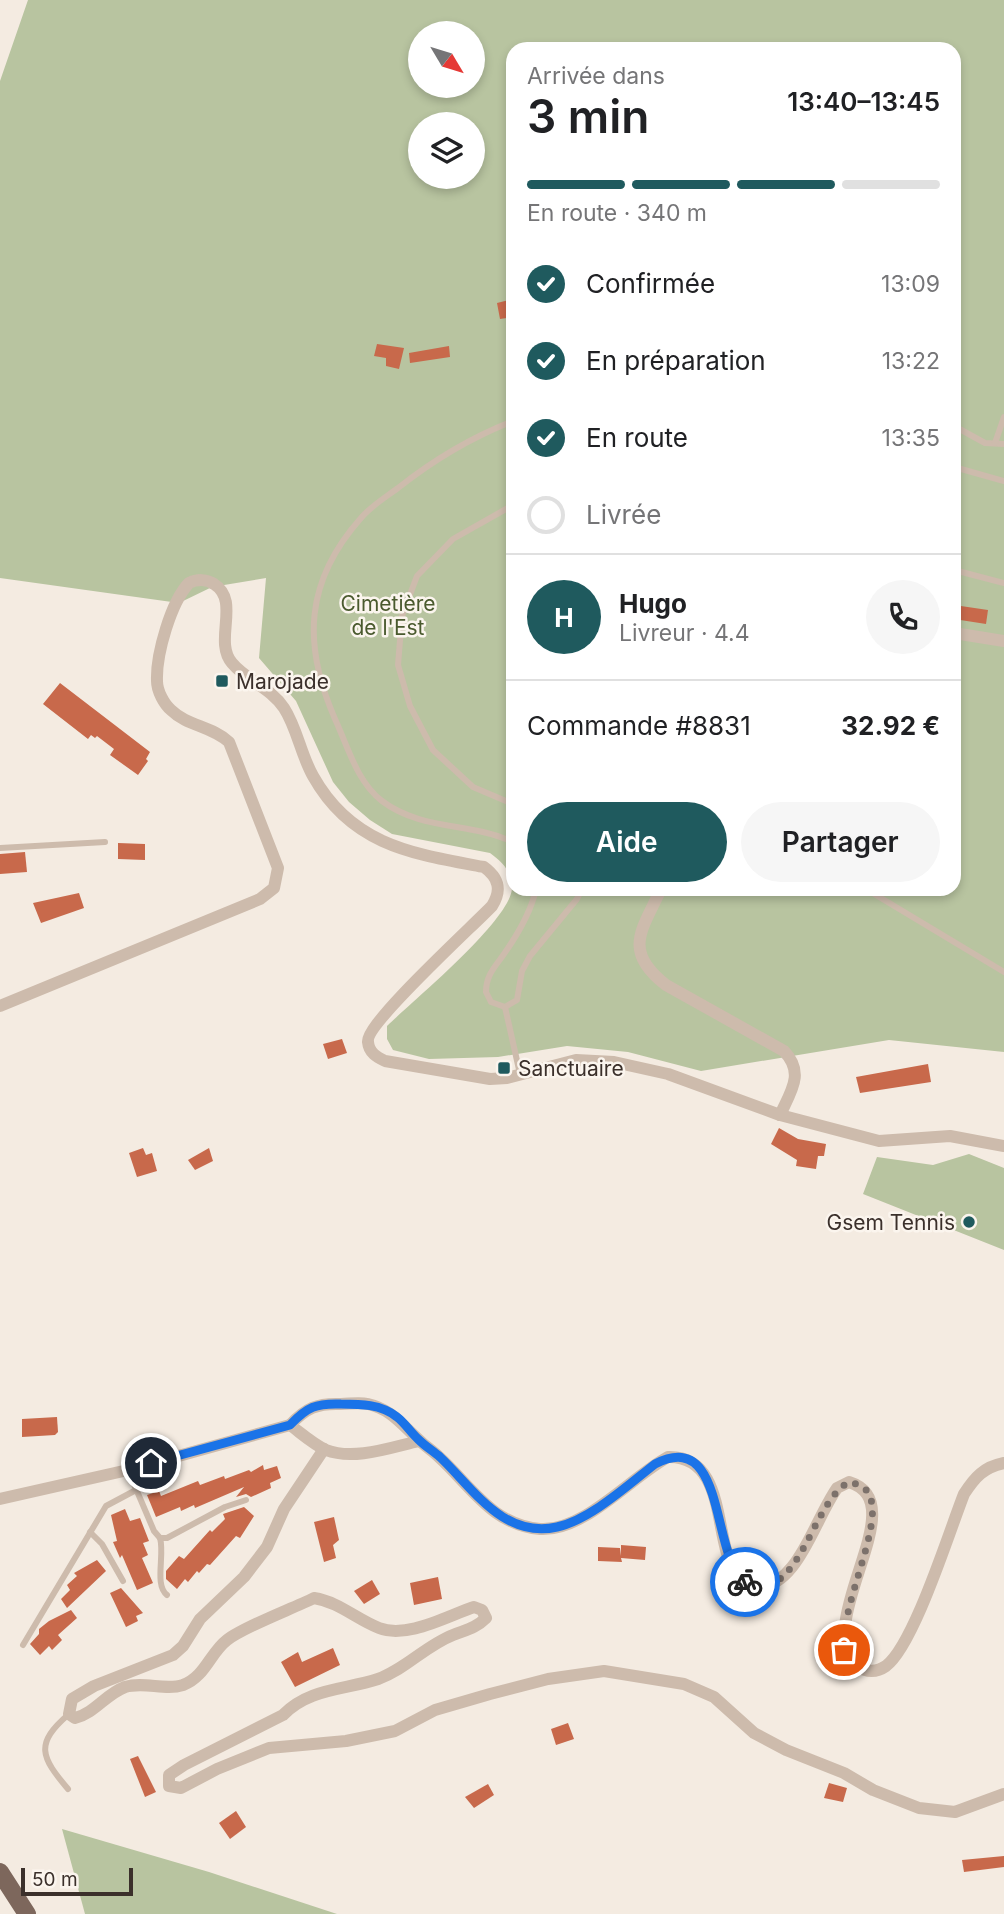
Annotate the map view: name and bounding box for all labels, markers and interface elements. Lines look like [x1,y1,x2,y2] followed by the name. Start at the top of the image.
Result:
[408,21,485,98] north arrow
[408,21,485,189] map controls
[527,62,665,90] text: Arrivée dans
[787,86,940,117] text: 13:40–13:45
[527,88,649,144] text: 3 min
[408,112,485,189] button: layers
[527,199,707,227] text: En route · 340 m
[527,265,565,303] icon: check
[586,268,715,299] text: Confirmée
[881,270,940,298] text: 13:09
[527,342,565,380] icon: check
[586,345,766,376] text: En préparation
[882,347,940,375] text: 13:22
[527,419,565,457] icon: check
[586,422,688,453] text: En route
[882,424,940,452] text: 13:35
[586,499,661,530] text: Livrée
[866,580,940,654] button: phone
[619,588,687,619] text: Hugo
[340,591,436,640] park label: Cimetière de l'Est
[554,602,574,633] text: H
[619,619,750,647] text: Livreur · 4.4
[236,669,329,694] place label: Marojade
[214,673,230,689] marker: Marojade
[527,710,751,741] text: Commande #8831
[841,710,940,741] text: 32.92 €
[527,802,727,882] button: Aide
[741,802,940,882] button: Partager
[518,1056,624,1081] place label: Sanctuaire
[496,1060,512,1076] marker: Sanctuaire
[827,1210,955,1235] place label: Gsem Tennis
[961,1214,977,1230] marker: Gsem Tennis
[121,1433,181,1493] pin
[132,1444,170,1482] icon: home
[710,1547,780,1617] courier
[726,1563,764,1601] icon: bike
[814,1620,874,1680] pin
[825,1631,863,1669] icon: bag
[21,1865,133,1897] scale bar
[32,1868,78,1891] text: 50 m

